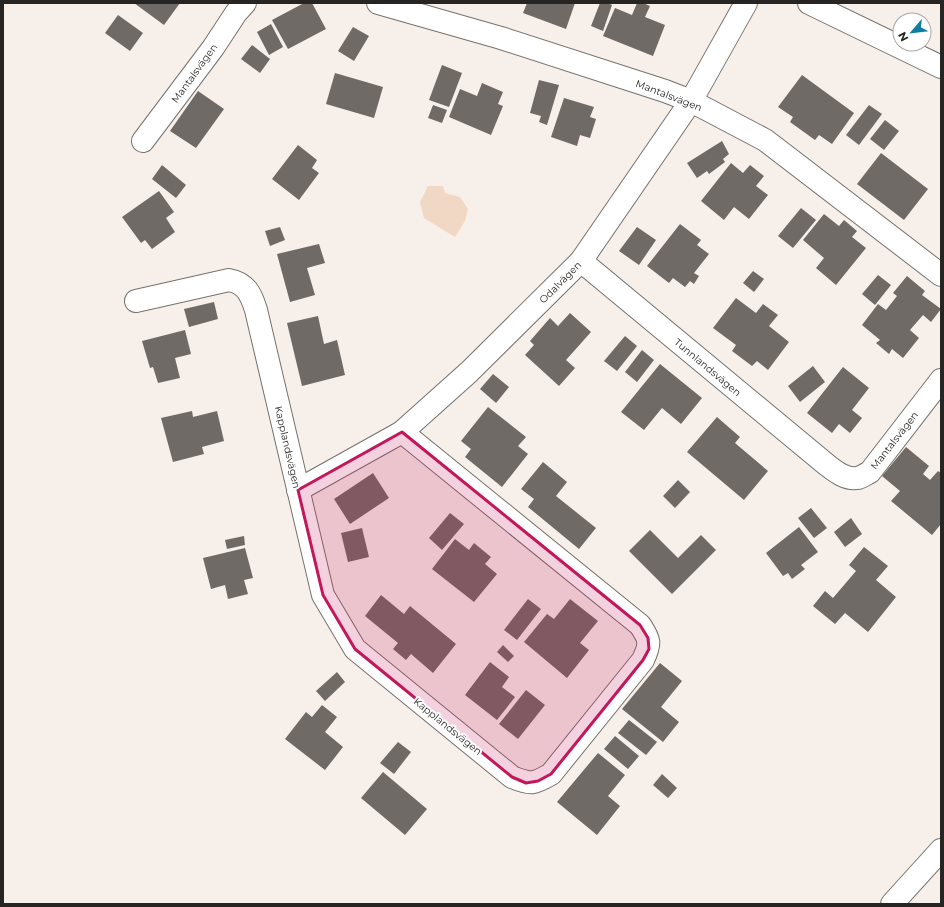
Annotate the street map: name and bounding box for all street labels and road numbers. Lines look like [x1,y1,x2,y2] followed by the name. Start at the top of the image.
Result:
[169,41,220,106] street label: Mantalsvägen
[634,77,704,114] street label: Mantalsvägen
[536,258,584,306] street label: Odalvägen
[672,336,744,399] street label: Tunnlandsvägen
[272,405,303,490] street label: Kapplandsvägen
[868,409,921,472] street label: Mantalsvägen
[411,695,484,758] street label: Kapplandsvägen

